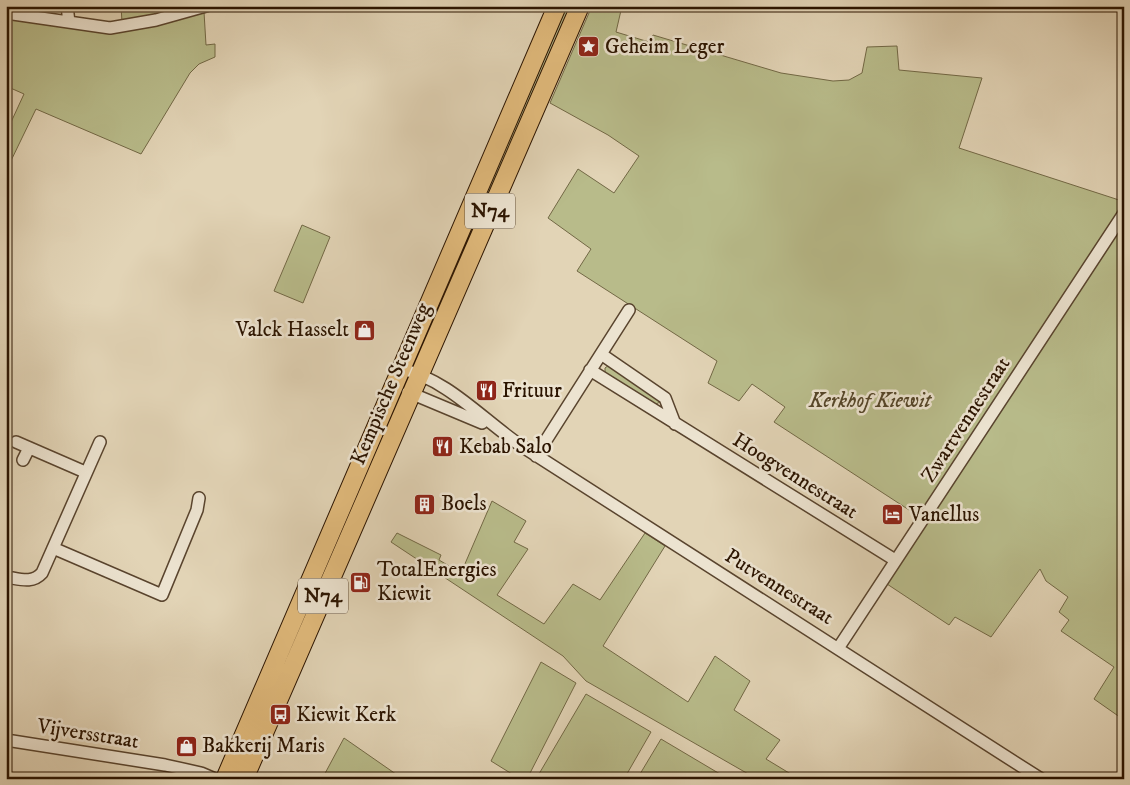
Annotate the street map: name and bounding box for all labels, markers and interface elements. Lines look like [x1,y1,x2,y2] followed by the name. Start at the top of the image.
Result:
[605,34,724,60] place label: Geheim Leger
[577,35,601,59] place icon: Geheim Leger
[465,194,515,228] road number: N74
[345,298,437,469] street label: Kempische Steenweg
[235,317,349,343] place label: Valck Hasselt
[353,318,377,342] shop icon: Valck Hasselt
[916,352,1016,488] street label: Zwartvennestraat
[502,378,562,404] place label: Frituur
[474,379,498,403] restaurant icon: Frituur
[808,388,933,414] park label: Kerkhof Kiewit
[727,427,863,525] street label: Hoogvennestraat
[459,434,552,460] place label: Kebab Salo
[431,435,455,459] restaurant icon: Kebab Salo
[441,491,487,517] place label: Boels
[413,492,437,516] building icon: Boels
[908,502,979,528] place label: Vanellus
[881,503,905,527] hotel icon: Vanellus
[720,543,839,631] street label: Putvennestraat
[377,557,496,607] place label: TotalEnergies Kiewit
[349,570,373,594] fuel station icon: TotalEnergies Kiewit
[298,578,348,614] road number: N74
[296,702,397,728] place label: Kiewit Kerk
[268,703,292,727] bus stop icon: Kiewit Kerk
[34,713,141,755] street label: Vijversstraat
[202,733,325,759] place label: Bakkerij Maris
[174,734,198,758] shop icon: Bakkerij Maris

